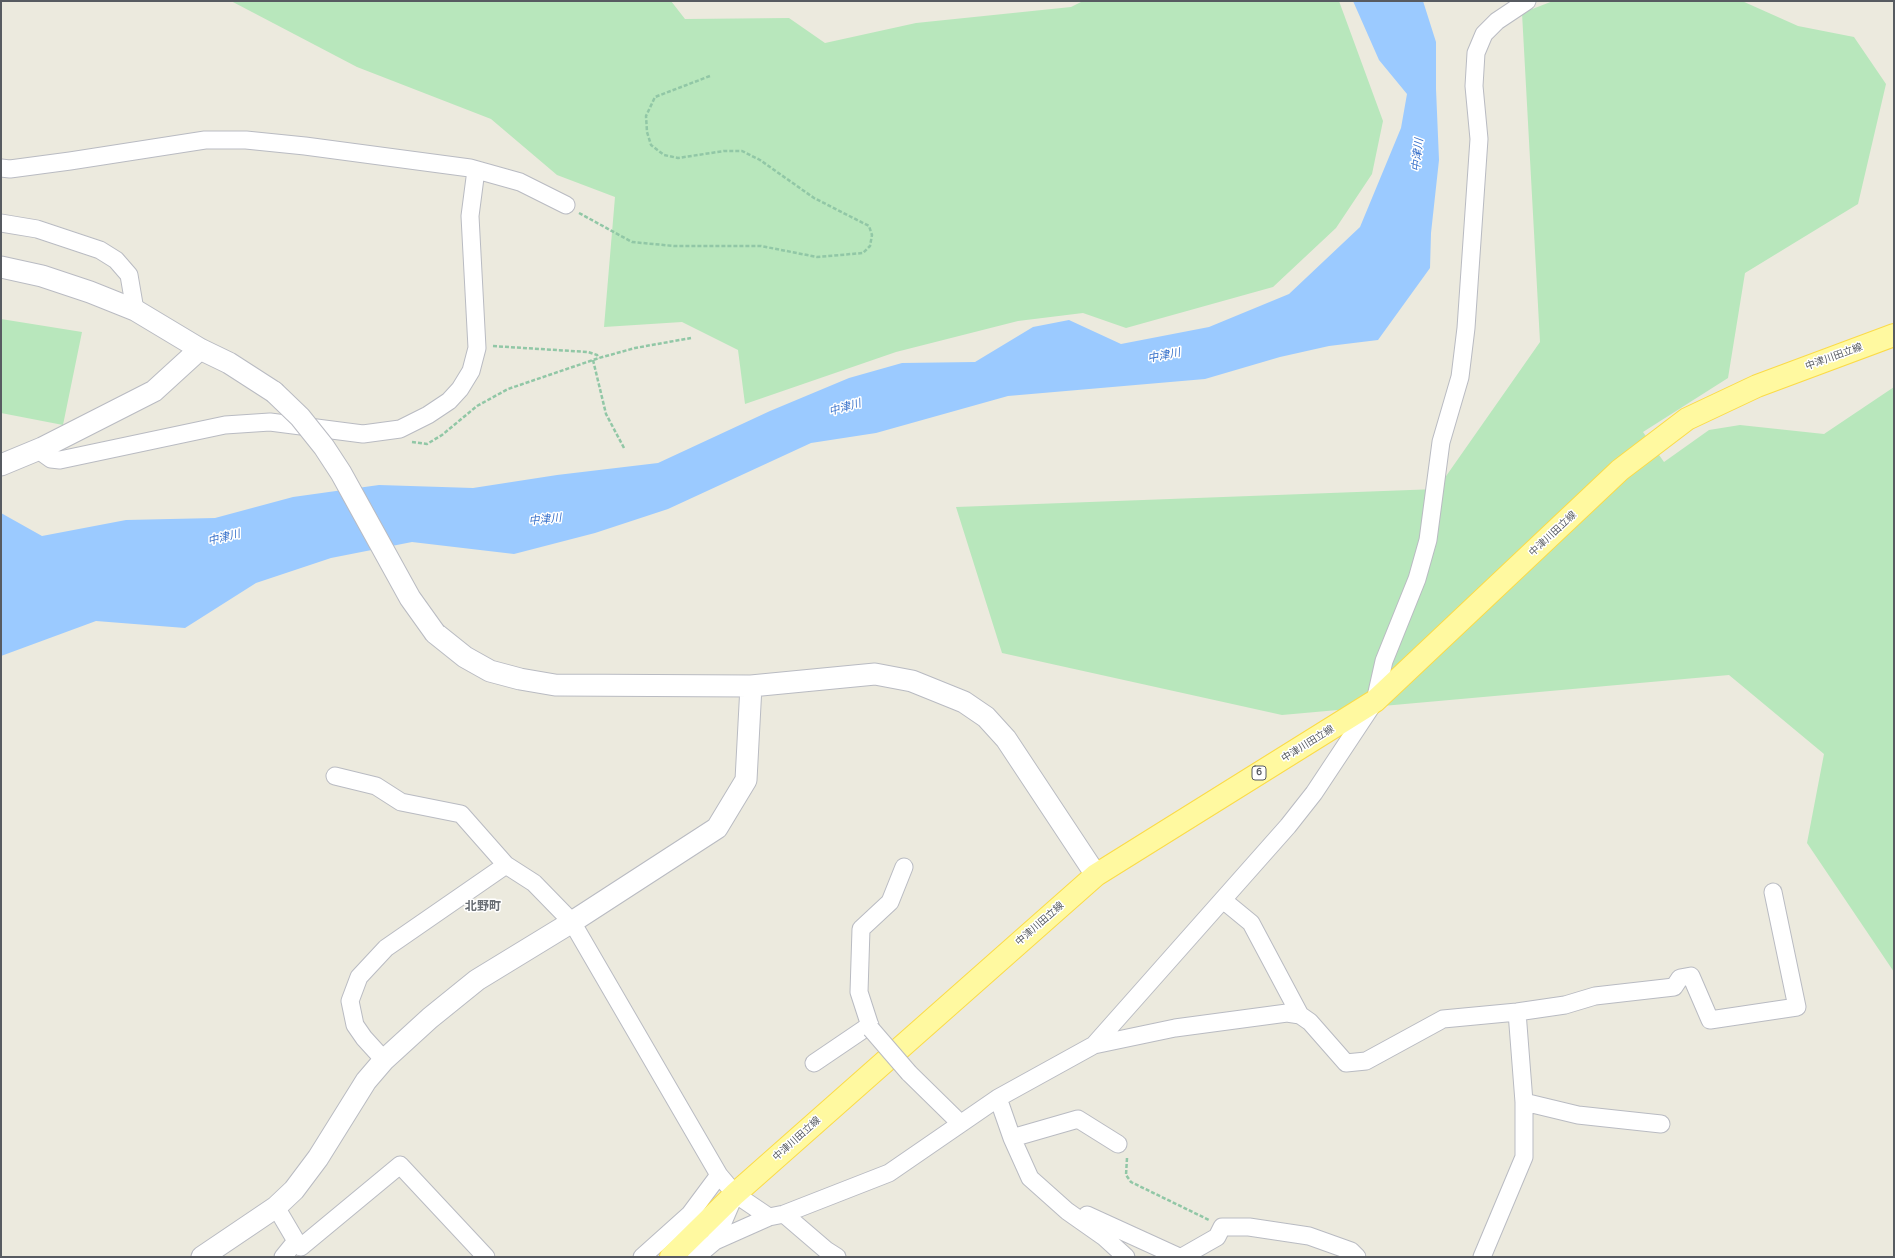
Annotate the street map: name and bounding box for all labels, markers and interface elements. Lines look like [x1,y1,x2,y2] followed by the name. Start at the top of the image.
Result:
[1410,138,1426,172] water label: 中津川
[1804,341,1864,373] street label: 中津川田立線
[1147,346,1181,366] water label: 中津川
[827,397,863,419] water label: 中津川
[1527,509,1579,559] street label: 中津川田立線
[528,512,562,528] water label: 中津川
[206,528,242,548] water label: 中津川
[1279,723,1337,765] street label: 中津川田立線
[1252,766,1266,780] road number: 6
[465,900,501,914] district label: 北野町
[1013,900,1067,948] street label: 中津川田立線
[771,1114,823,1164] street label: 中津川田立線

